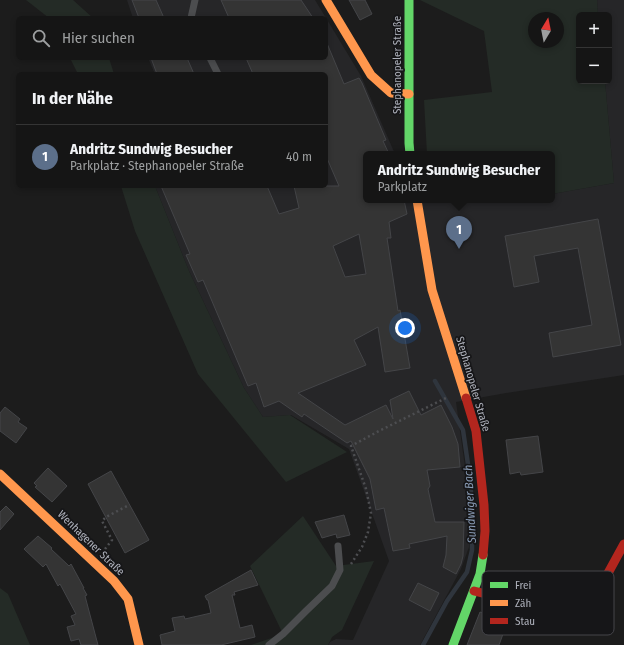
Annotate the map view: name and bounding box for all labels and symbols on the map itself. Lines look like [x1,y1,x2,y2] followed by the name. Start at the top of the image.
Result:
[528,12,564,48] north arrow
[391,16,404,114] street label: Stephanopeler Straße
[446,216,472,249] pin: 1
[395,318,415,338] your location
[453,335,493,433] street label: Stephanopeler Straße
[461,464,479,545] water label: Sundwiger Bach
[55,508,127,578] street label: Wenhagener Straße
[482,571,614,635] legend
[515,579,531,592] text: Frei
[515,597,531,610] text: Zäh
[515,615,535,628] text: Stau

